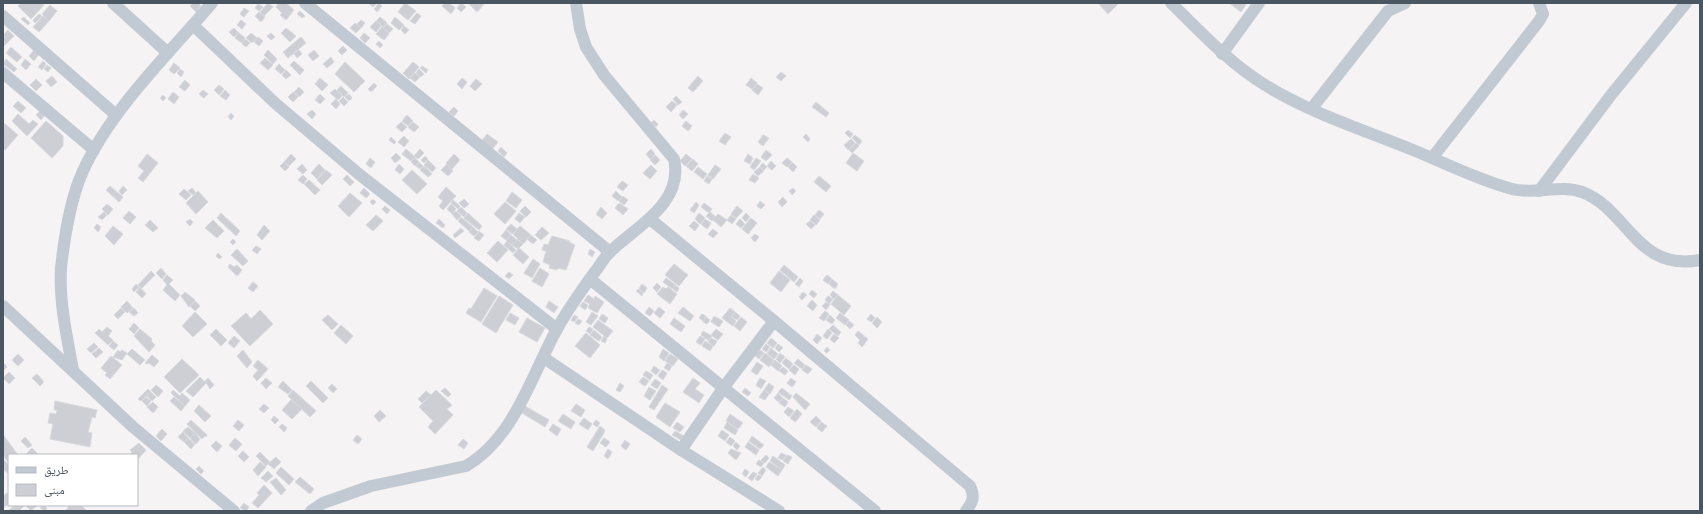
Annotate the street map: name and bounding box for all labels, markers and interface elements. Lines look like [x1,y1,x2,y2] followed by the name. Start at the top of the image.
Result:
[8,454,138,506] legend
[44,462,69,477] text: طريق
[44,482,65,497] text: مبنى

